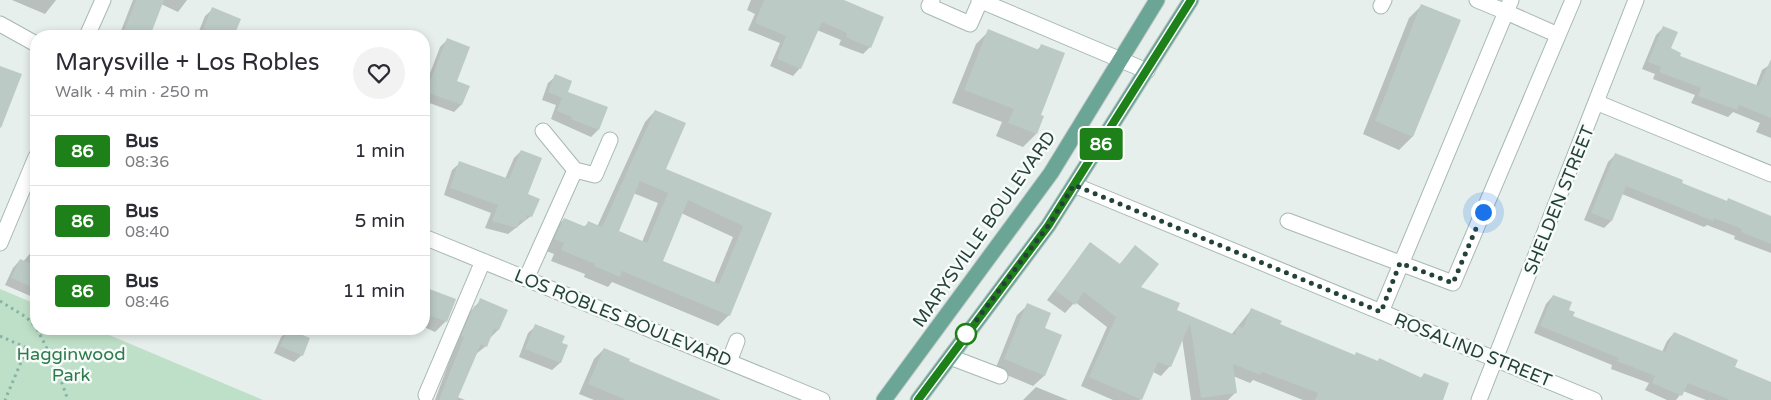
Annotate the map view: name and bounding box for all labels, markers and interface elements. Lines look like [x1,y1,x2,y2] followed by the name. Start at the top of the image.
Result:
[353,47,405,99] button: heart
[55,48,319,77] text: Marysville + Los Robles
[55,82,209,102] text: Walk · 4 min · 250 m
[1519,122,1599,278] street label: SHELDEN STREET
[908,127,1060,331] street label: MARYSVILLE BOULEVARD
[1078,128,1124,160] line badge: 86
[125,130,159,152] text: Bus
[1090,133,1112,155] text: 86
[71,140,94,162] text: 86
[354,140,405,162] text: 1 min
[125,152,169,172] text: 08:36
[125,200,159,222] text: Bus
[1471,200,1496,225] your location
[71,210,94,232] text: 86
[354,210,405,232] text: 5 min
[125,222,169,242] text: 08:40
[511,264,735,372] street label: LOS ROBLES BOULEVARD
[125,270,159,292] text: Bus
[71,280,94,302] text: 86
[342,280,405,302] text: 11 min
[125,292,169,312] text: 08:46
[1391,308,1555,392] street label: ROSALIND STREET
[955,323,977,345] unlabelled marker
[16,343,126,386] park label: Hagginwood Park

